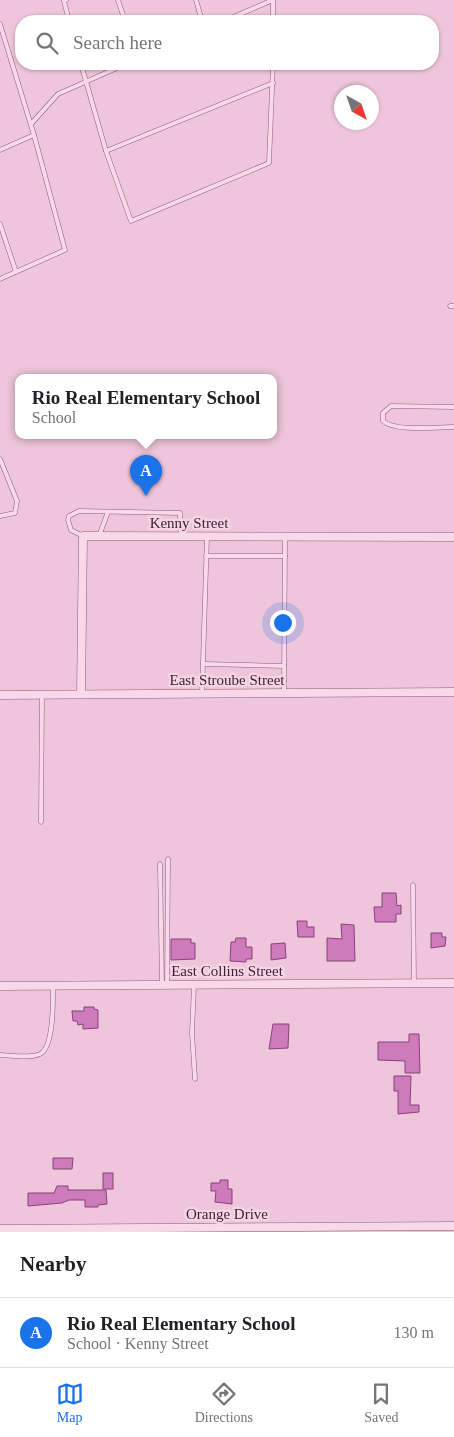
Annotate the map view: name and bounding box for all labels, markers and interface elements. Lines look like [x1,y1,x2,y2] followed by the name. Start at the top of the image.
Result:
[15,15,439,70] search box
[33,29,61,57] icon: search
[73,32,162,53] text: Search here
[334,85,379,130] north arrow
[15,374,277,439] popup
[32,387,260,408] text: Rio Real Elementary School
[32,409,76,426] text: School
[130,455,162,496] pin: A
[150,515,229,531] street label: Kenny Street
[270,610,296,636] your location
[170,672,285,688] street label: East Stroube Street
[171,963,284,979] street label: East Collins Street
[186,1206,268,1222] street label: Orange Drive
[20,1252,87,1276] text: Nearby
[67,1313,296,1334] text: Rio Real Elementary School
[30,1324,42,1341] text: A
[394,1324,434,1341] text: 130 m
[67,1335,209,1352] text: School · Kenny Street
[56,1380,84,1426] tab: Map
[195,1380,253,1426] tab: Directions
[364,1380,398,1426] tab: Saved

